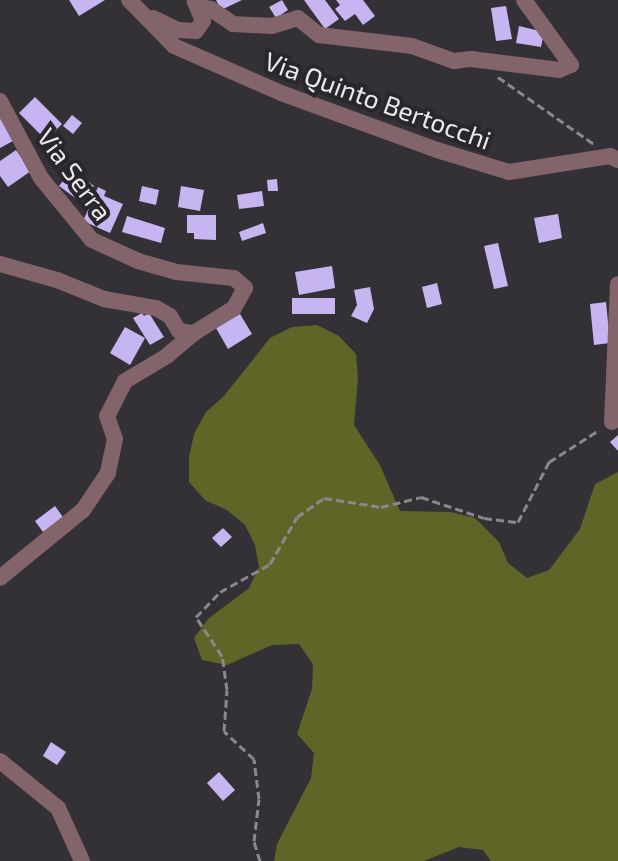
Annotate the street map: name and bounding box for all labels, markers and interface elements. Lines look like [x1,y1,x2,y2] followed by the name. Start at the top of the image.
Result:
[261,45,495,155] street label: Via Quinto Bertocchi
[31,122,119,226] street label: Via Serra

